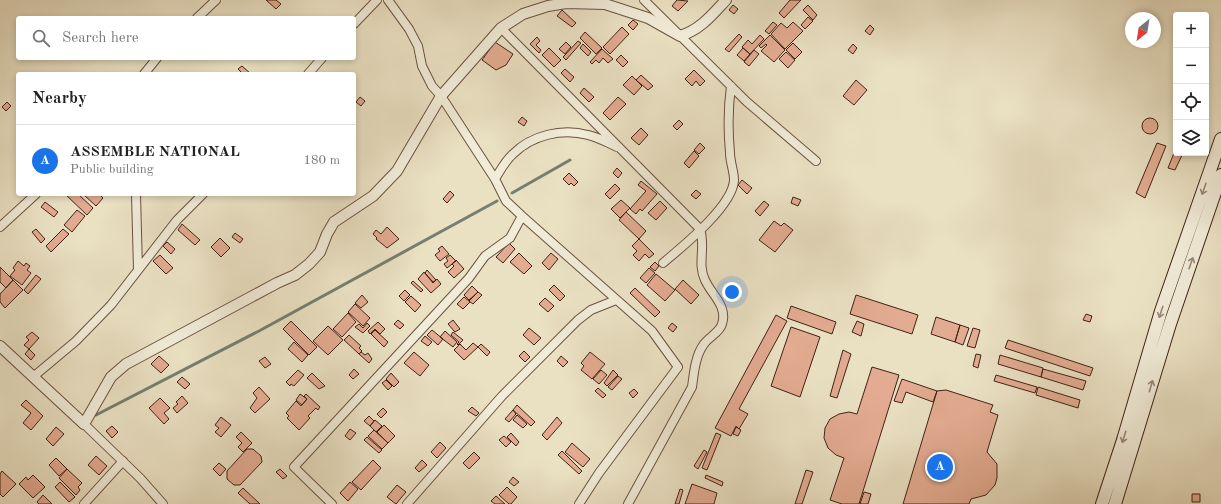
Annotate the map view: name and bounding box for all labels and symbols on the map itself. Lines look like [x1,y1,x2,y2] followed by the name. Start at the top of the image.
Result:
[1125,12,1161,48] north arrow
[1199,183,1207,195] one-way arrow
[1188,256,1195,269] one-way arrow
[722,282,742,302] your location
[1157,306,1164,319] one-way arrow
[1148,380,1155,393] one-way arrow
[1120,430,1127,443] one-way arrow
[927,452,953,482] pin: A

